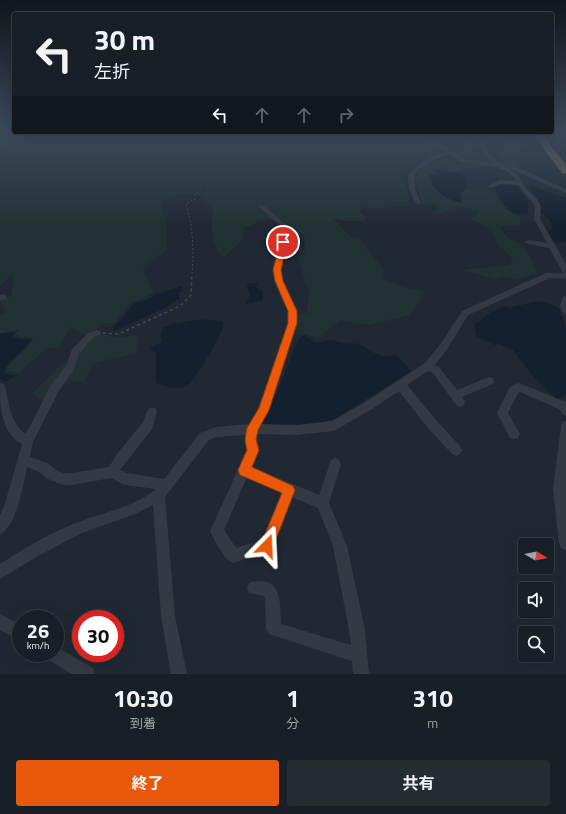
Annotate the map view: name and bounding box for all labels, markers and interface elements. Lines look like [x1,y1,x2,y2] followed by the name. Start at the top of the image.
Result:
[94,18,155,61] text: 30 m
[28,28,80,80] icon: left
[94,58,130,85] text: 左折
[209,104,231,126] icon: left
[251,104,273,126] icon: ahead
[293,104,315,126] icon: ahead
[335,104,357,126] icon: right
[266,225,300,259] pin
[272,231,294,253] icon: arrive
[246,525,288,567] position arrow
[518,538,554,574] north arrow
[518,538,554,662] map controls
[518,582,554,618] button: sound
[72,610,124,662] speed limit sign: 30
[27,615,49,646] text: 26
[518,626,554,662] button: search
[27,638,49,653] text: km/h
[113,680,173,716] text: 10:30
[286,680,300,716] text: 1
[413,680,453,716] text: 310
[130,713,156,733] text: 到着
[286,713,299,733] text: 分
[427,713,438,733] text: m
[16,760,279,806] button: 終了
[287,760,550,806] button: 共有

